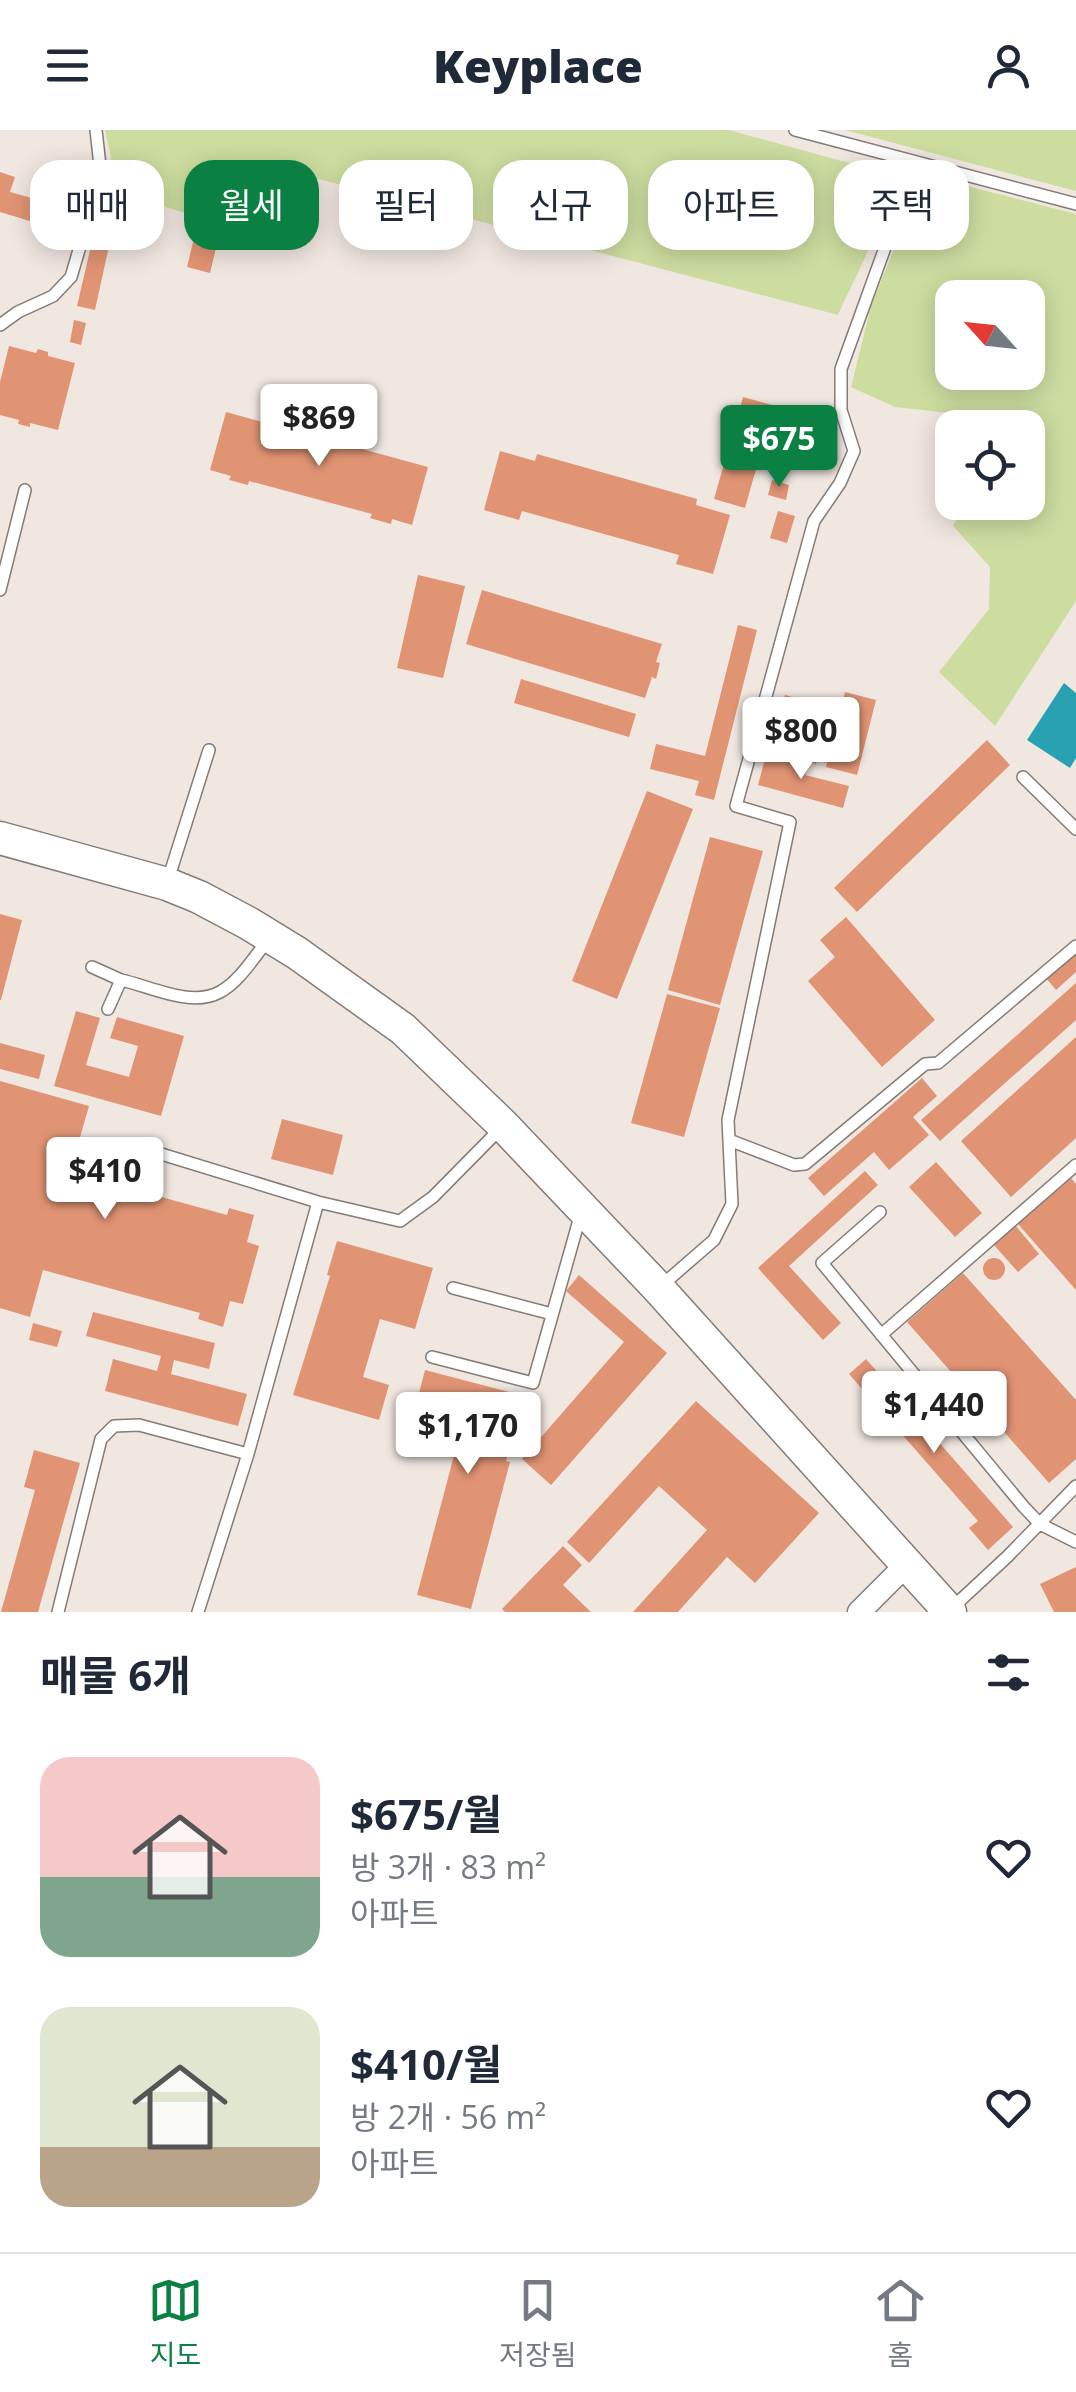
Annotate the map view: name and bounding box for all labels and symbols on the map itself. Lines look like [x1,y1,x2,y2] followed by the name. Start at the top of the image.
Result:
[935,280,1045,390] north arrow
[260,384,378,469] pin: $869
[720,405,838,490] pin: $675
[742,697,860,782] pin: $800
[46,1137,164,1222] pin: $410
[853,1371,1015,1456] pin: $1,440
[387,1392,549,1477] pin: $1,170

